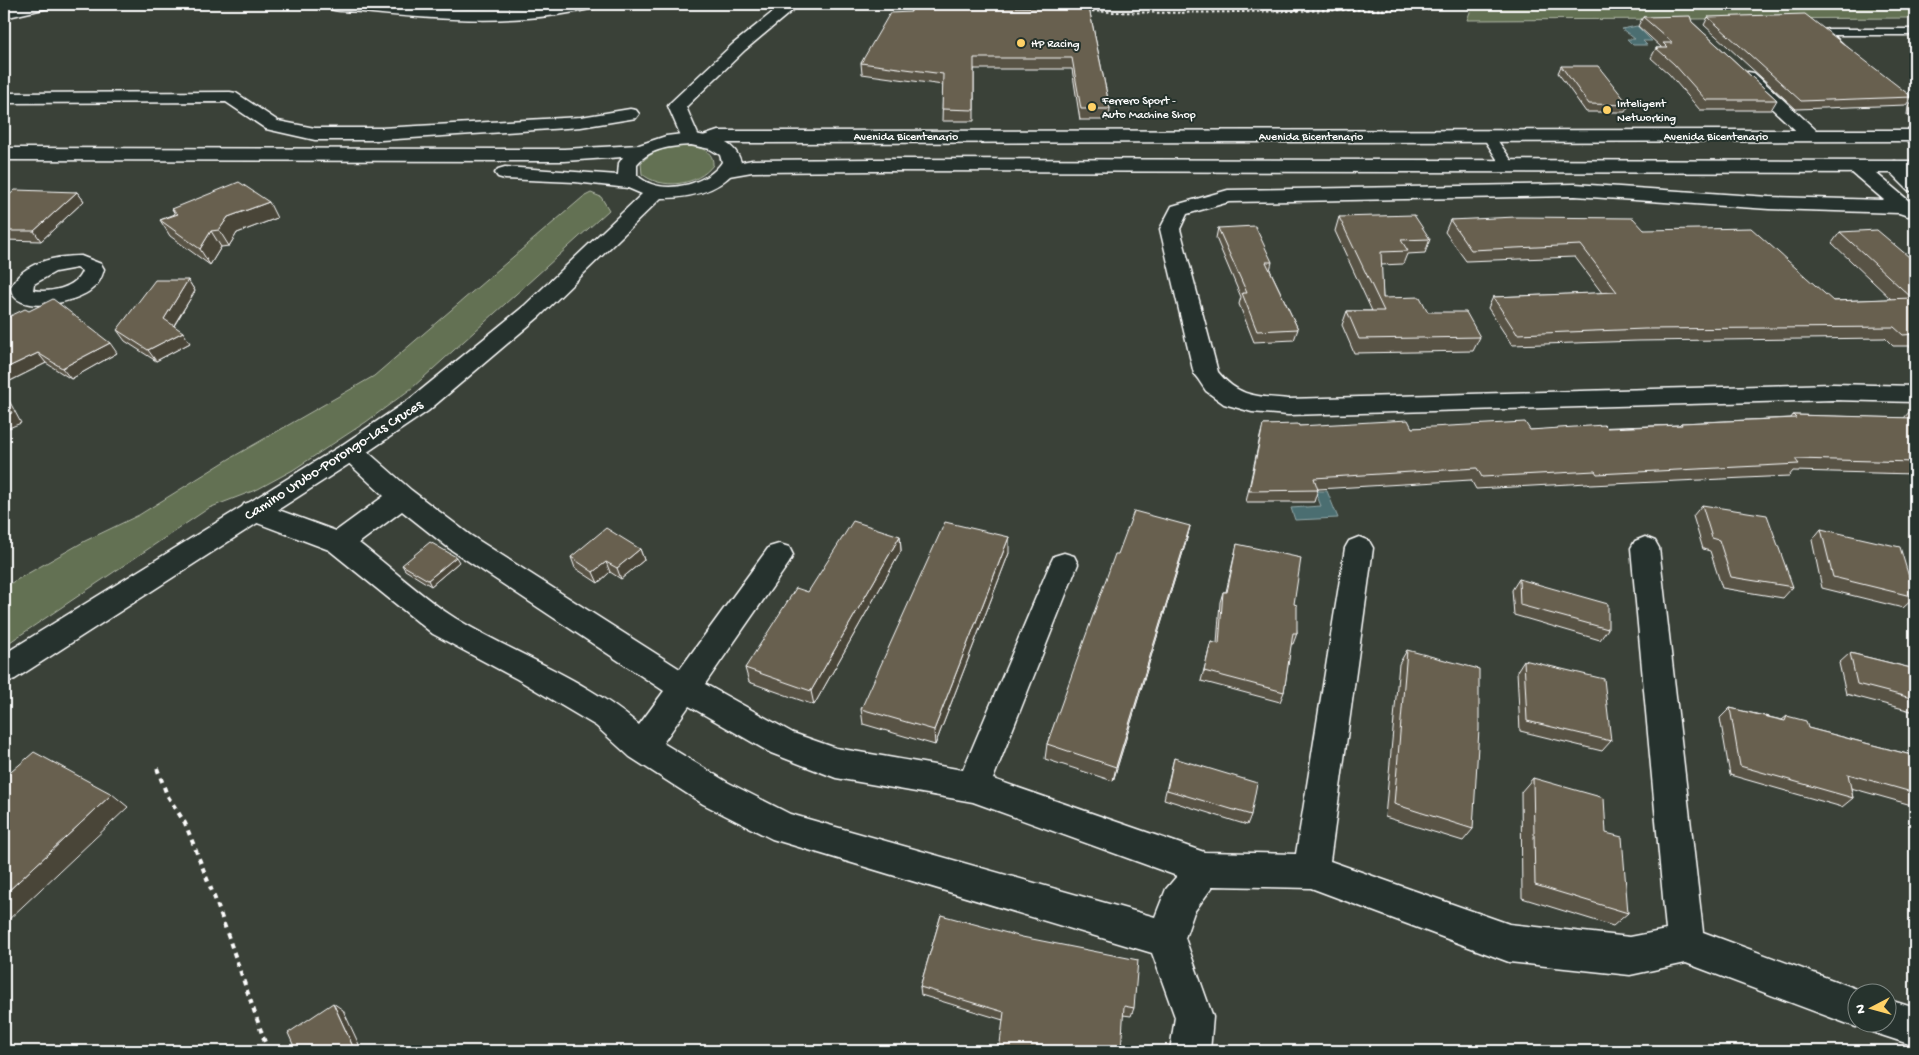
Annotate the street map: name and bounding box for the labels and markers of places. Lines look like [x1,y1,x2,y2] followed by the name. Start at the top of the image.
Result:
[1015,37,1027,49] marker: HP Racing
[1031,38,1080,52] place label: HP Racing
[1101,95,1196,123] place label: Ferrero Sport - Auto Machine Shop
[1617,98,1676,126] place label: Inteligent Networking
[1086,101,1098,113] marker: Ferrero Sport - Auto Machine Shop
[1601,104,1613,116] marker: Inteligent Networking

